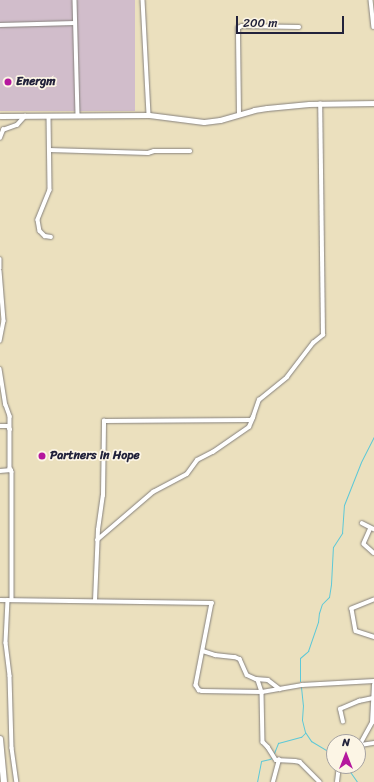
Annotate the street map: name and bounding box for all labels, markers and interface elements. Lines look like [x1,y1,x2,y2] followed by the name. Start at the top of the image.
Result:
[238,8,346,34] scale bar
[243,12,277,34] text: 200 m
[16,75,55,89] place label: Energm
[3,77,13,87] marker: Energm
[50,449,140,463] place label: Partners in Hope
[37,451,47,461] marker: Partners in Hope
[342,733,350,752] text: N
[326,734,366,774] north arrow

